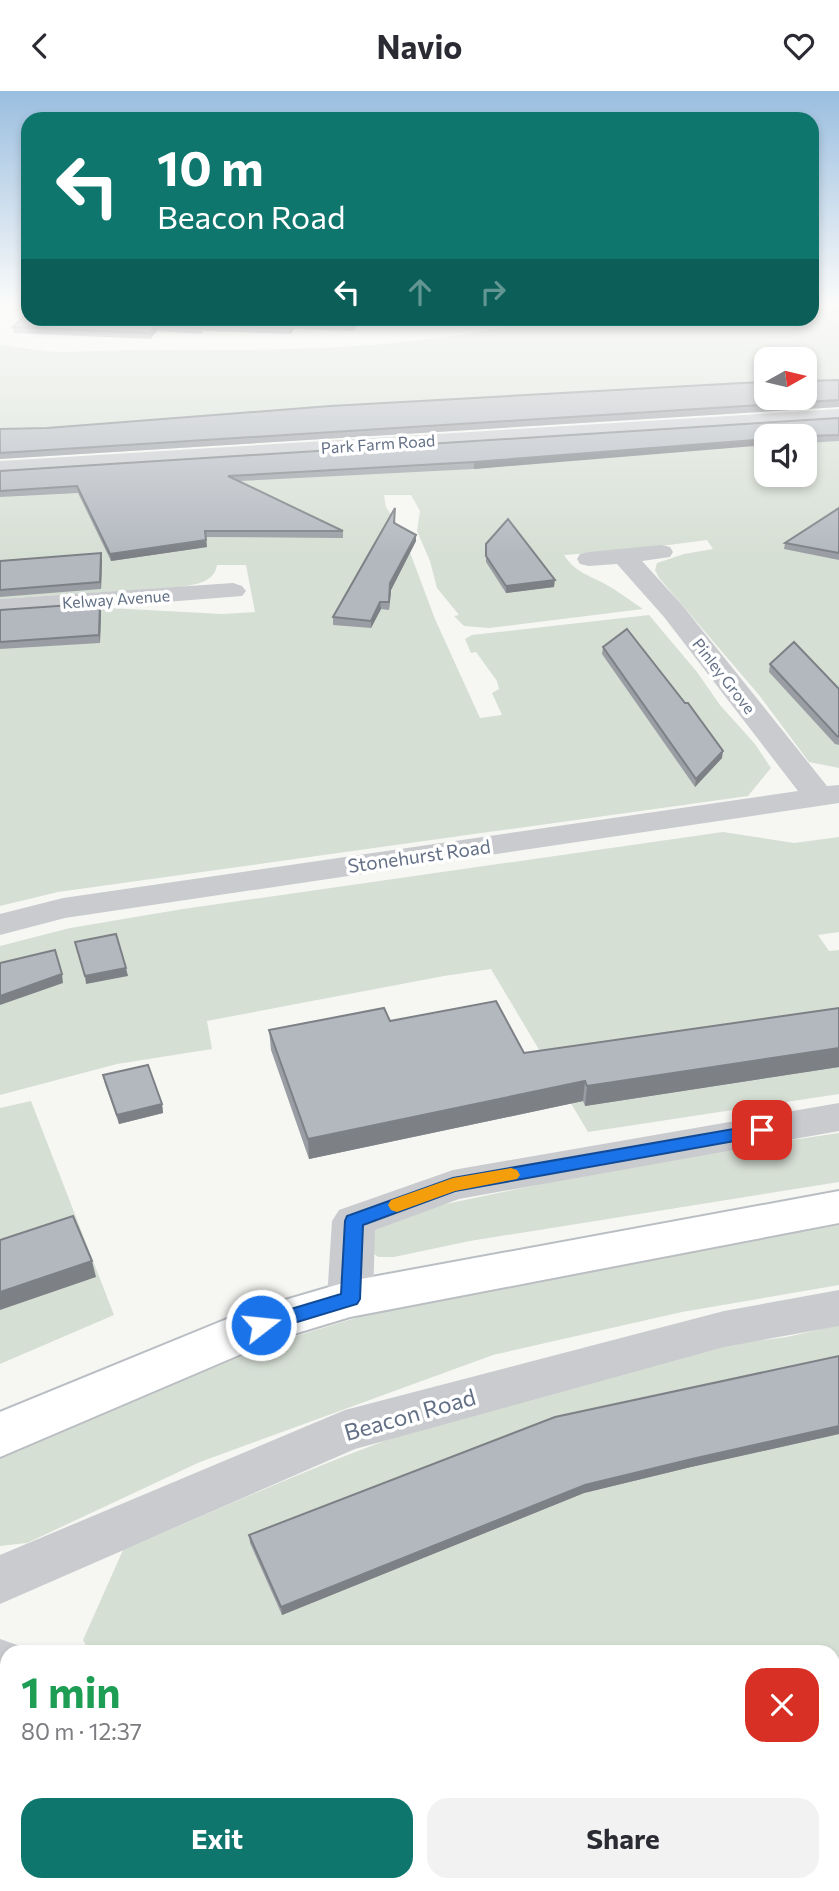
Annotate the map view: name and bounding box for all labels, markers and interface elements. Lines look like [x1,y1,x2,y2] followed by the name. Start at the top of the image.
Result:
[377,26,462,66] text: Navio
[21,27,59,65] icon: back
[780,27,818,65] icon: heart
[157,136,264,196] text: 10 m
[42,140,133,231] icon: left
[157,196,345,236] text: Beacon Road
[328,273,366,311] icon: left
[401,273,439,311] icon: ahead
[474,273,512,311] icon: right
[754,347,817,409] north arrow
[754,347,817,487] map controls
[754,424,817,487] button: sound
[320,430,436,457] street label: Park Farm Road
[61,585,171,612] street label: Kelway Avenue
[689,634,760,717] street label: Pinley Grove
[346,834,492,877] street label: Stonehurst Road
[732,1100,792,1160] pin
[743,1111,781,1149] icon: arrive
[224,1288,298,1362] position arrow
[341,1382,479,1446] street label: Beacon Road
[21,1665,121,1717] text: 1 min
[745,1668,819,1742] button: close
[21,1717,142,1745] text: 80 m · 12:37
[21,1798,413,1878] button: Exit
[427,1798,819,1878] button: Share

